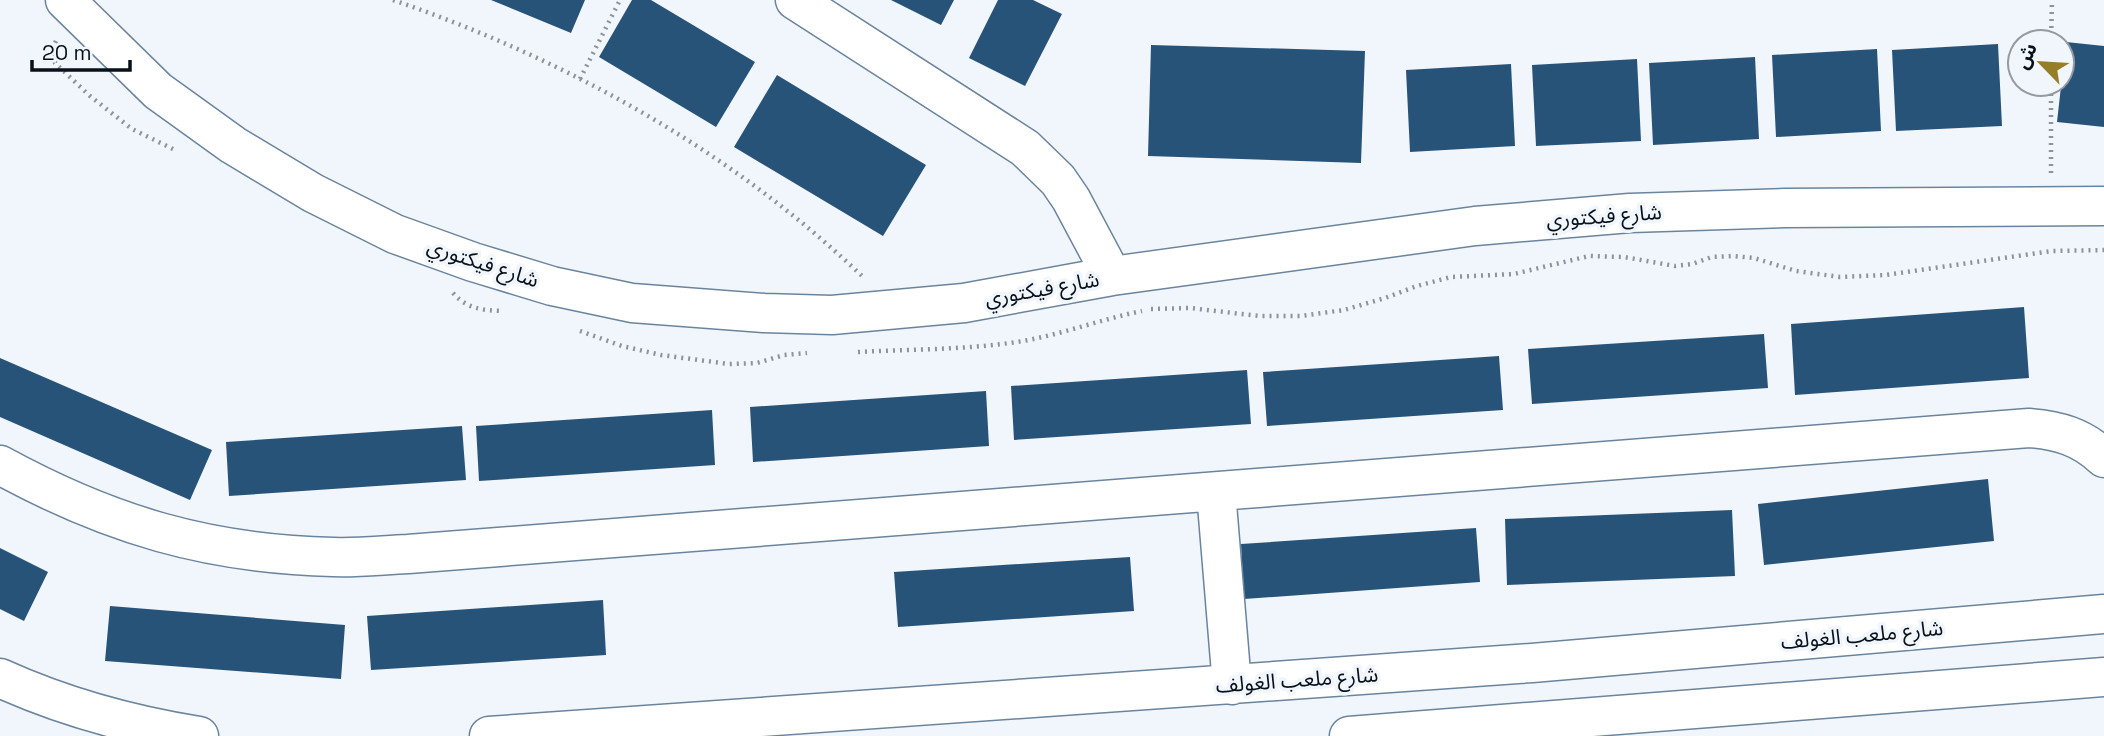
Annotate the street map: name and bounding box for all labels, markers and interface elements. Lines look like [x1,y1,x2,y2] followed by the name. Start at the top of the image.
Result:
[32,28,130,72] scale bar
[2006,28,2076,98] north arrow
[42,39,92,66] text: 20 m
[2009,39,2043,73] text: ش
[1545,198,1663,236] street label: شارع فيكتوري
[423,232,542,296] street label: شارع فيكتوري
[983,265,1102,315] street label: شارع فيكتوري
[1780,614,1944,657] street label: شارع ملعب الغولف
[1215,660,1379,701] street label: شارع ملعب الغولف

